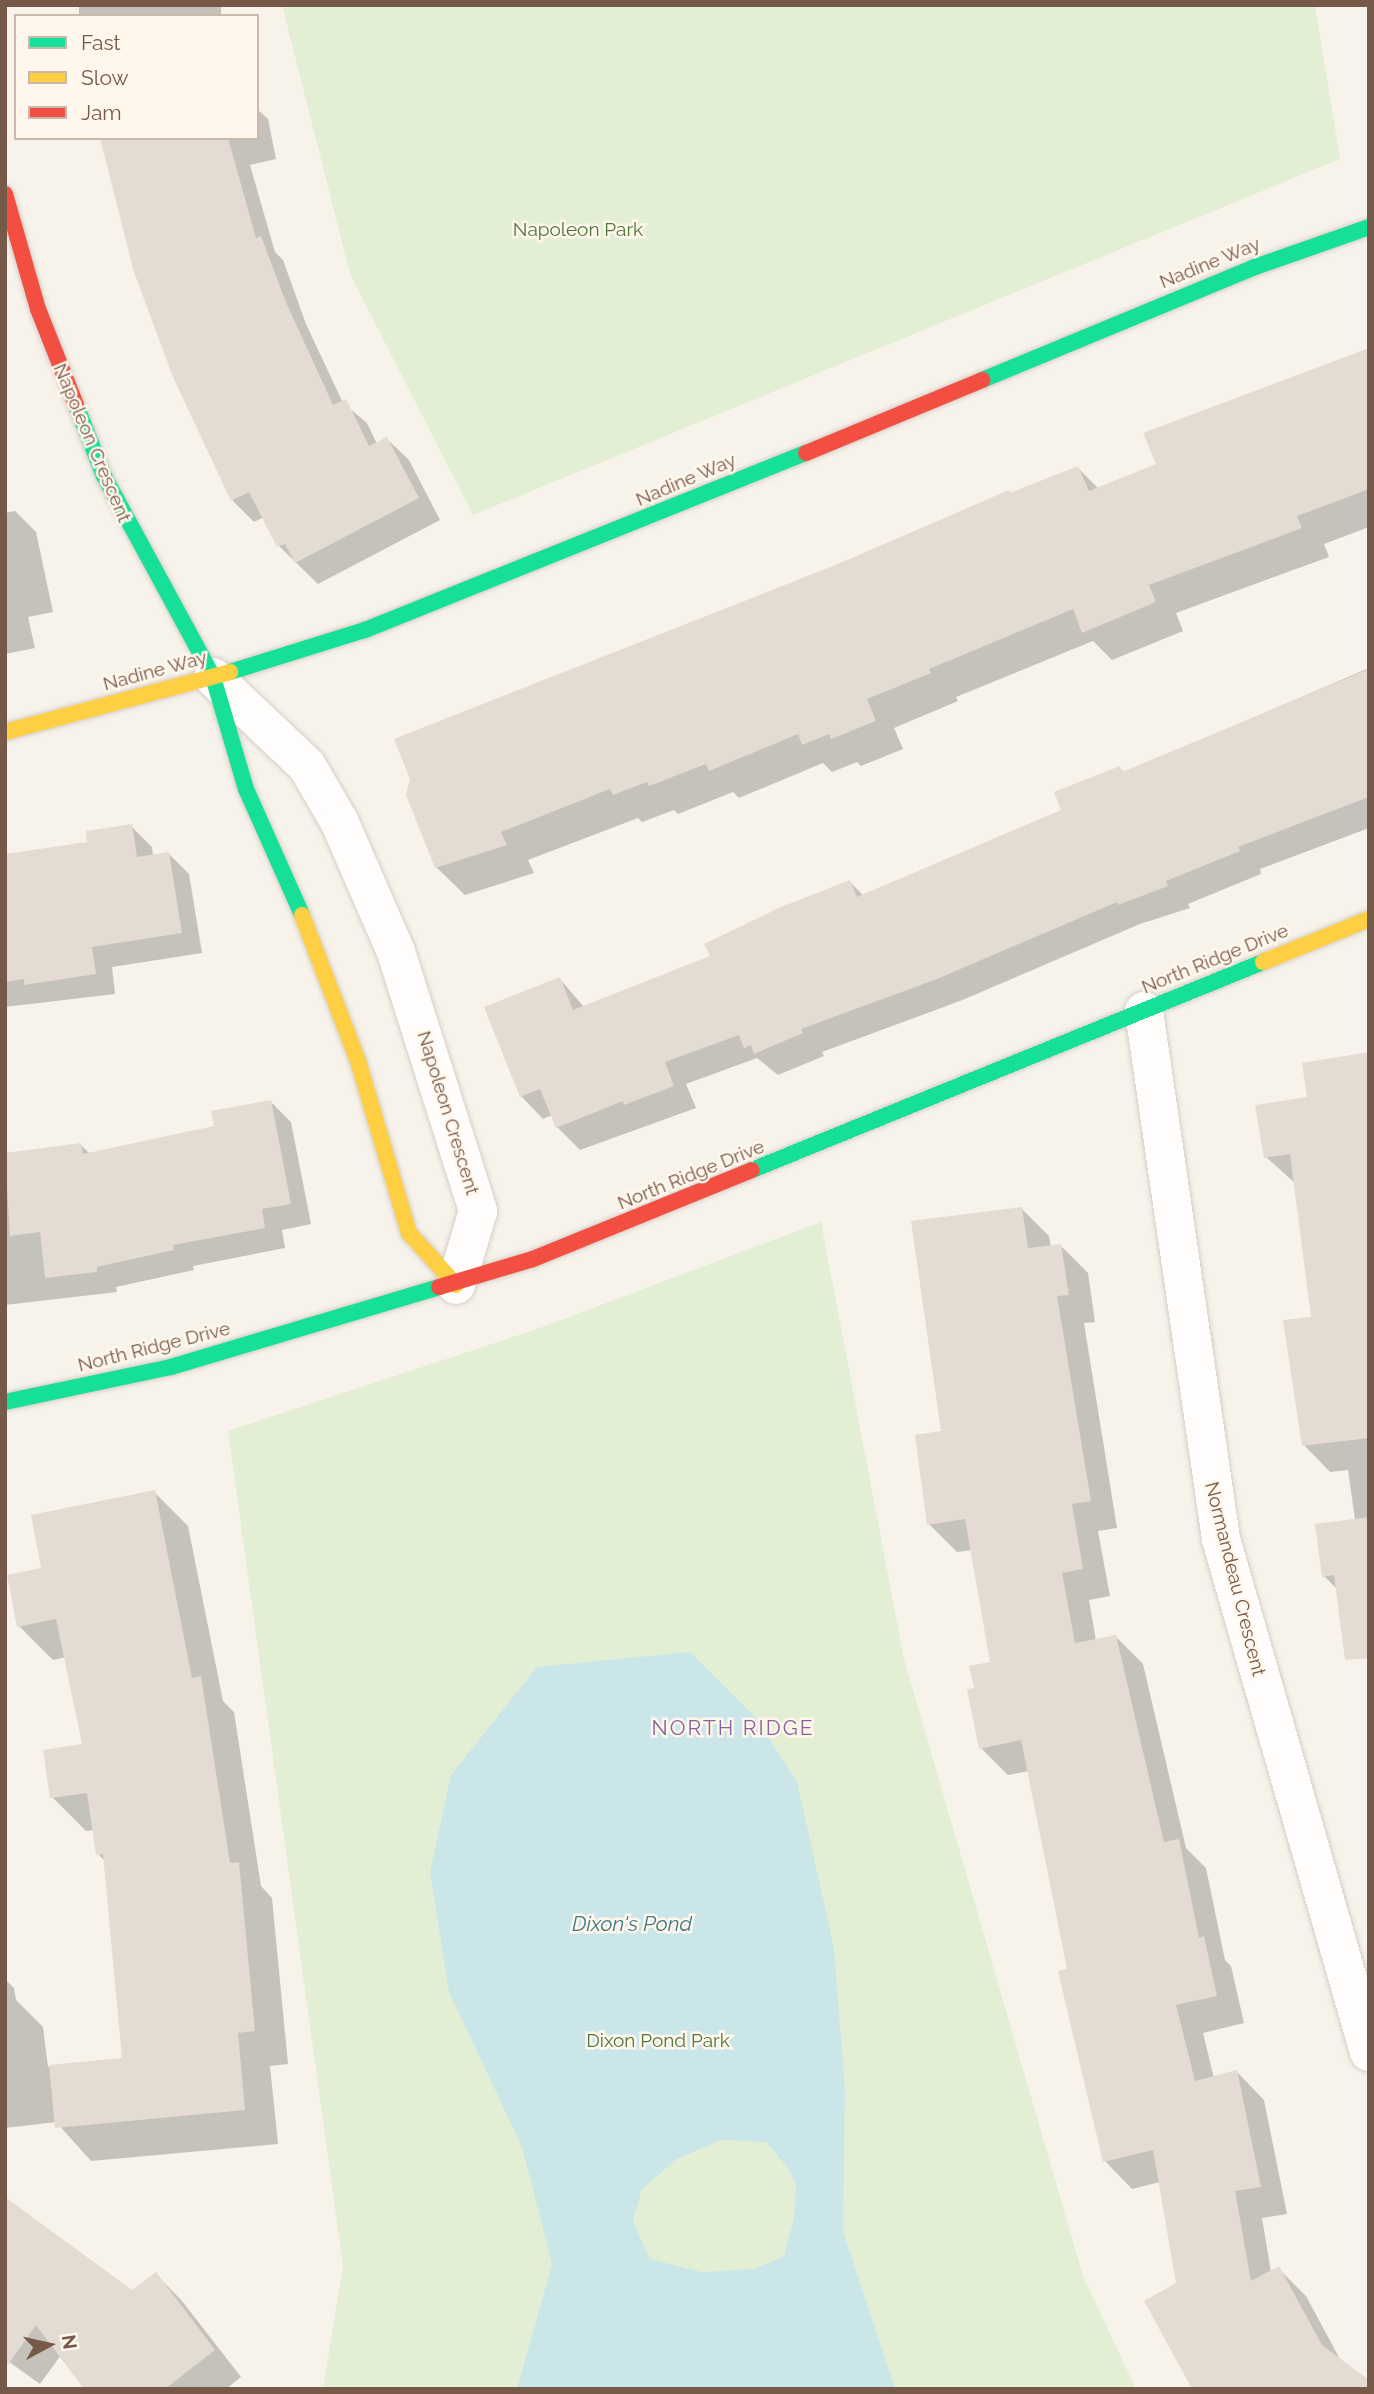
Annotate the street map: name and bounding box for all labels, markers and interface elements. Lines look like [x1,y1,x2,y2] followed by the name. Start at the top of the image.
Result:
[14,14,259,140] legend
[81,30,121,55] text: Fast
[81,65,129,90] text: Slow
[81,100,122,125] text: Jam
[513,219,643,241] park label: Napoleon Park
[1156,232,1264,294] street label: Nadine Way
[48,360,136,526] street label: Napoleon Crescent
[632,449,740,511] street label: Nadine Way
[100,646,210,696] street label: Nadine Way
[1138,919,1292,999] street label: North Ridge Drive
[412,1028,484,1198] street label: Napoleon Crescent
[614,1135,768,1215] street label: North Ridge Drive
[76,1317,232,1377] street label: North Ridge Drive
[1200,1480,1270,1678] street label: Normandeau Crescent
[653,1715,813,1741] district label: NORTH RIDGE
[572,1911,692,1937] water label: Dixon's Pond
[586,2030,730,2052] park label: Dixon Pond Park
[14,2310,84,2380] north arrow
[58,2333,82,2351] text: N

